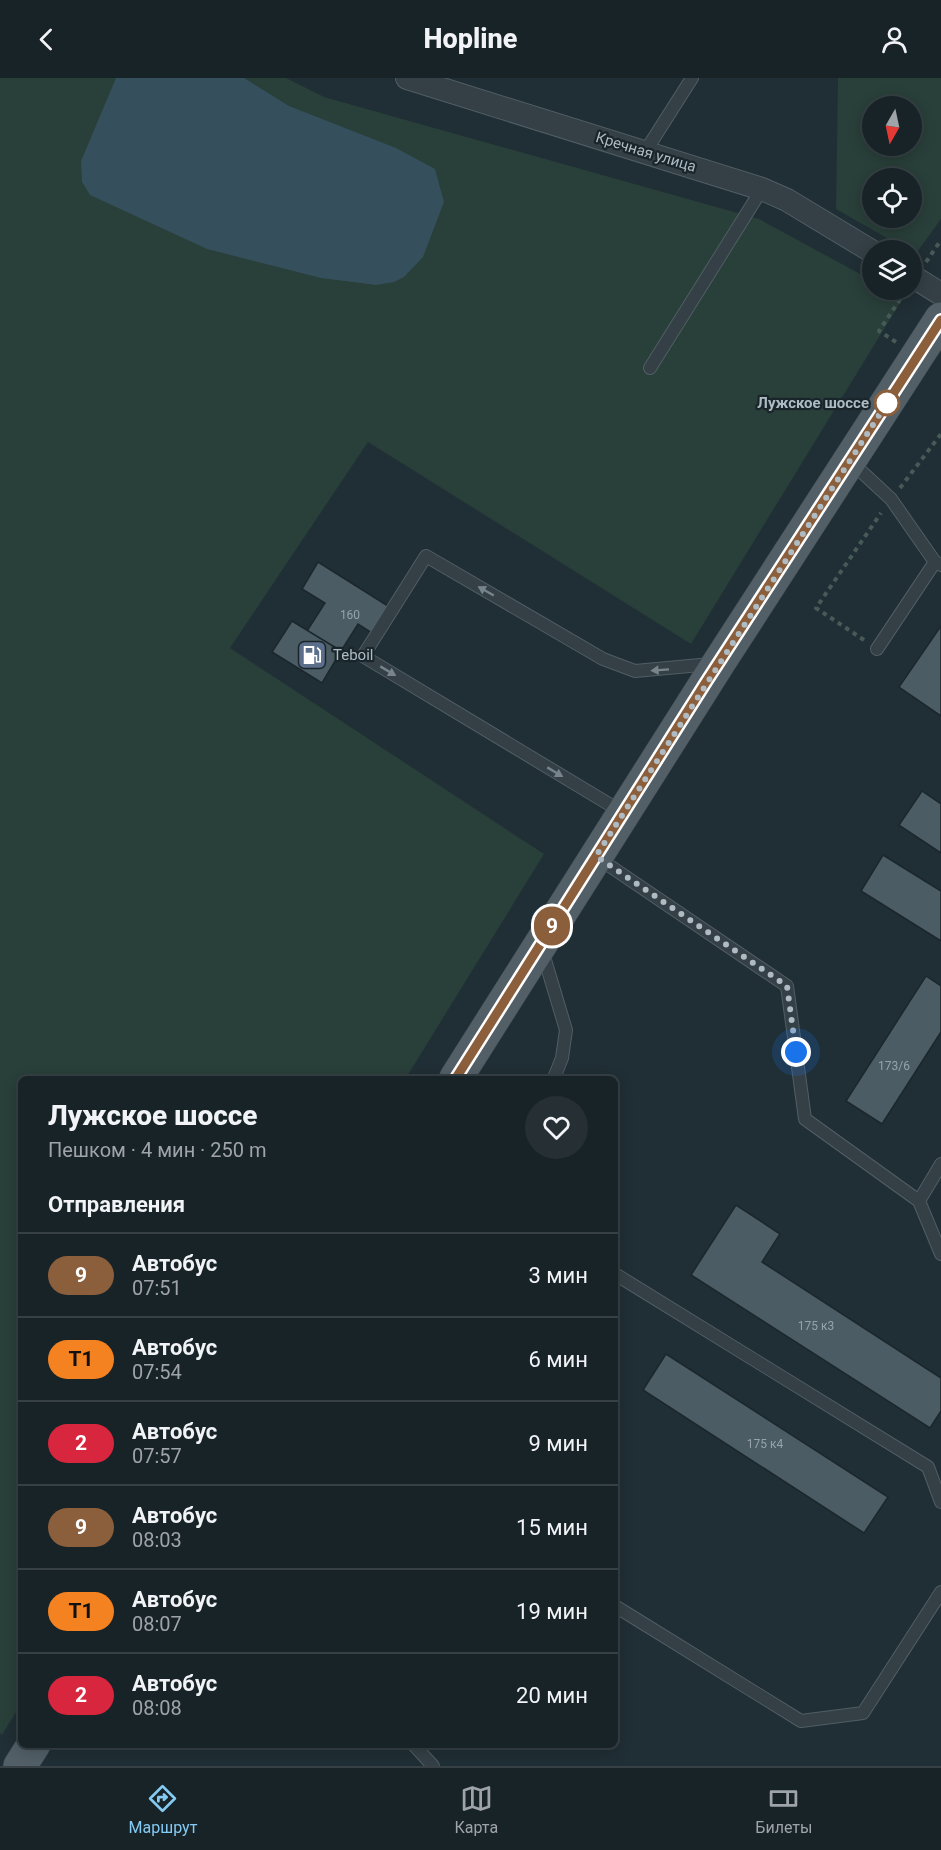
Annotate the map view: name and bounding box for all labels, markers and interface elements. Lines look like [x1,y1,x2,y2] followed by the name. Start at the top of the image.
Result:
[30,23,63,56] icon: back
[424,23,517,55] text: Hopline
[878,23,911,56] icon: person
[862,96,922,156] north arrow
[862,96,922,300] map controls
[594,128,698,176] street label: Кречная улица
[862,168,922,228] button: locate
[862,240,922,300] button: layers
[874,390,900,416] marker: Лужское шоссе
[757,394,869,412] place label: Лужское шоссе
[477,586,494,596] one-way arrow
[340,608,360,622] house number: 160
[296,639,328,671] fuel station icon: Teboil
[333,646,373,664] place label: Teboil
[380,665,396,676] one-way arrow
[650,665,669,674] one-way arrow
[547,766,563,777] one-way arrow
[532,906,572,946] line badge: 9
[546,914,558,938] text: 9
[781,1037,811,1067] your location
[878,1059,910,1073] house number: 173/6
[525,1096,588,1159] button: heart
[48,1099,258,1132] text: Лужское шоссе
[48,1138,267,1162] text: Пешком · 4 мин · 250 m
[48,1192,185,1217] text: Отправления
[132,1251,217,1276] text: Автобус
[75,1263,87,1287] text: 9
[528,1263,588,1288] text: 3 мин
[132,1276,182,1300] text: 07:51
[798,1319,834,1333] house number: 175 к3
[132,1335,217,1360] text: Автобус
[68,1347,94,1371] text: Т1
[528,1347,588,1372] text: 6 мин
[132,1360,182,1384] text: 07:54
[132,1419,217,1444] text: Автобус
[75,1431,87,1455] text: 2
[528,1431,588,1456] text: 9 мин
[747,1437,783,1451] house number: 175 к4
[132,1444,182,1468] text: 07:57
[132,1503,217,1528] text: Автобус
[75,1515,87,1539] text: 9
[516,1515,588,1540] text: 15 мин
[132,1528,182,1552] text: 08:03
[132,1587,217,1612] text: Автобус
[68,1599,94,1623] text: Т1
[516,1599,588,1624] text: 19 мин
[132,1612,182,1636] text: 08:07
[132,1671,217,1696] text: Автобус
[75,1683,87,1707] text: 2
[516,1683,588,1708] text: 20 мин
[132,1696,182,1720] text: 08:08
[129,1782,197,1837] tab: Маршрут
[455,1782,498,1837] tab: Карта
[755,1782,812,1837] tab: Билеты

